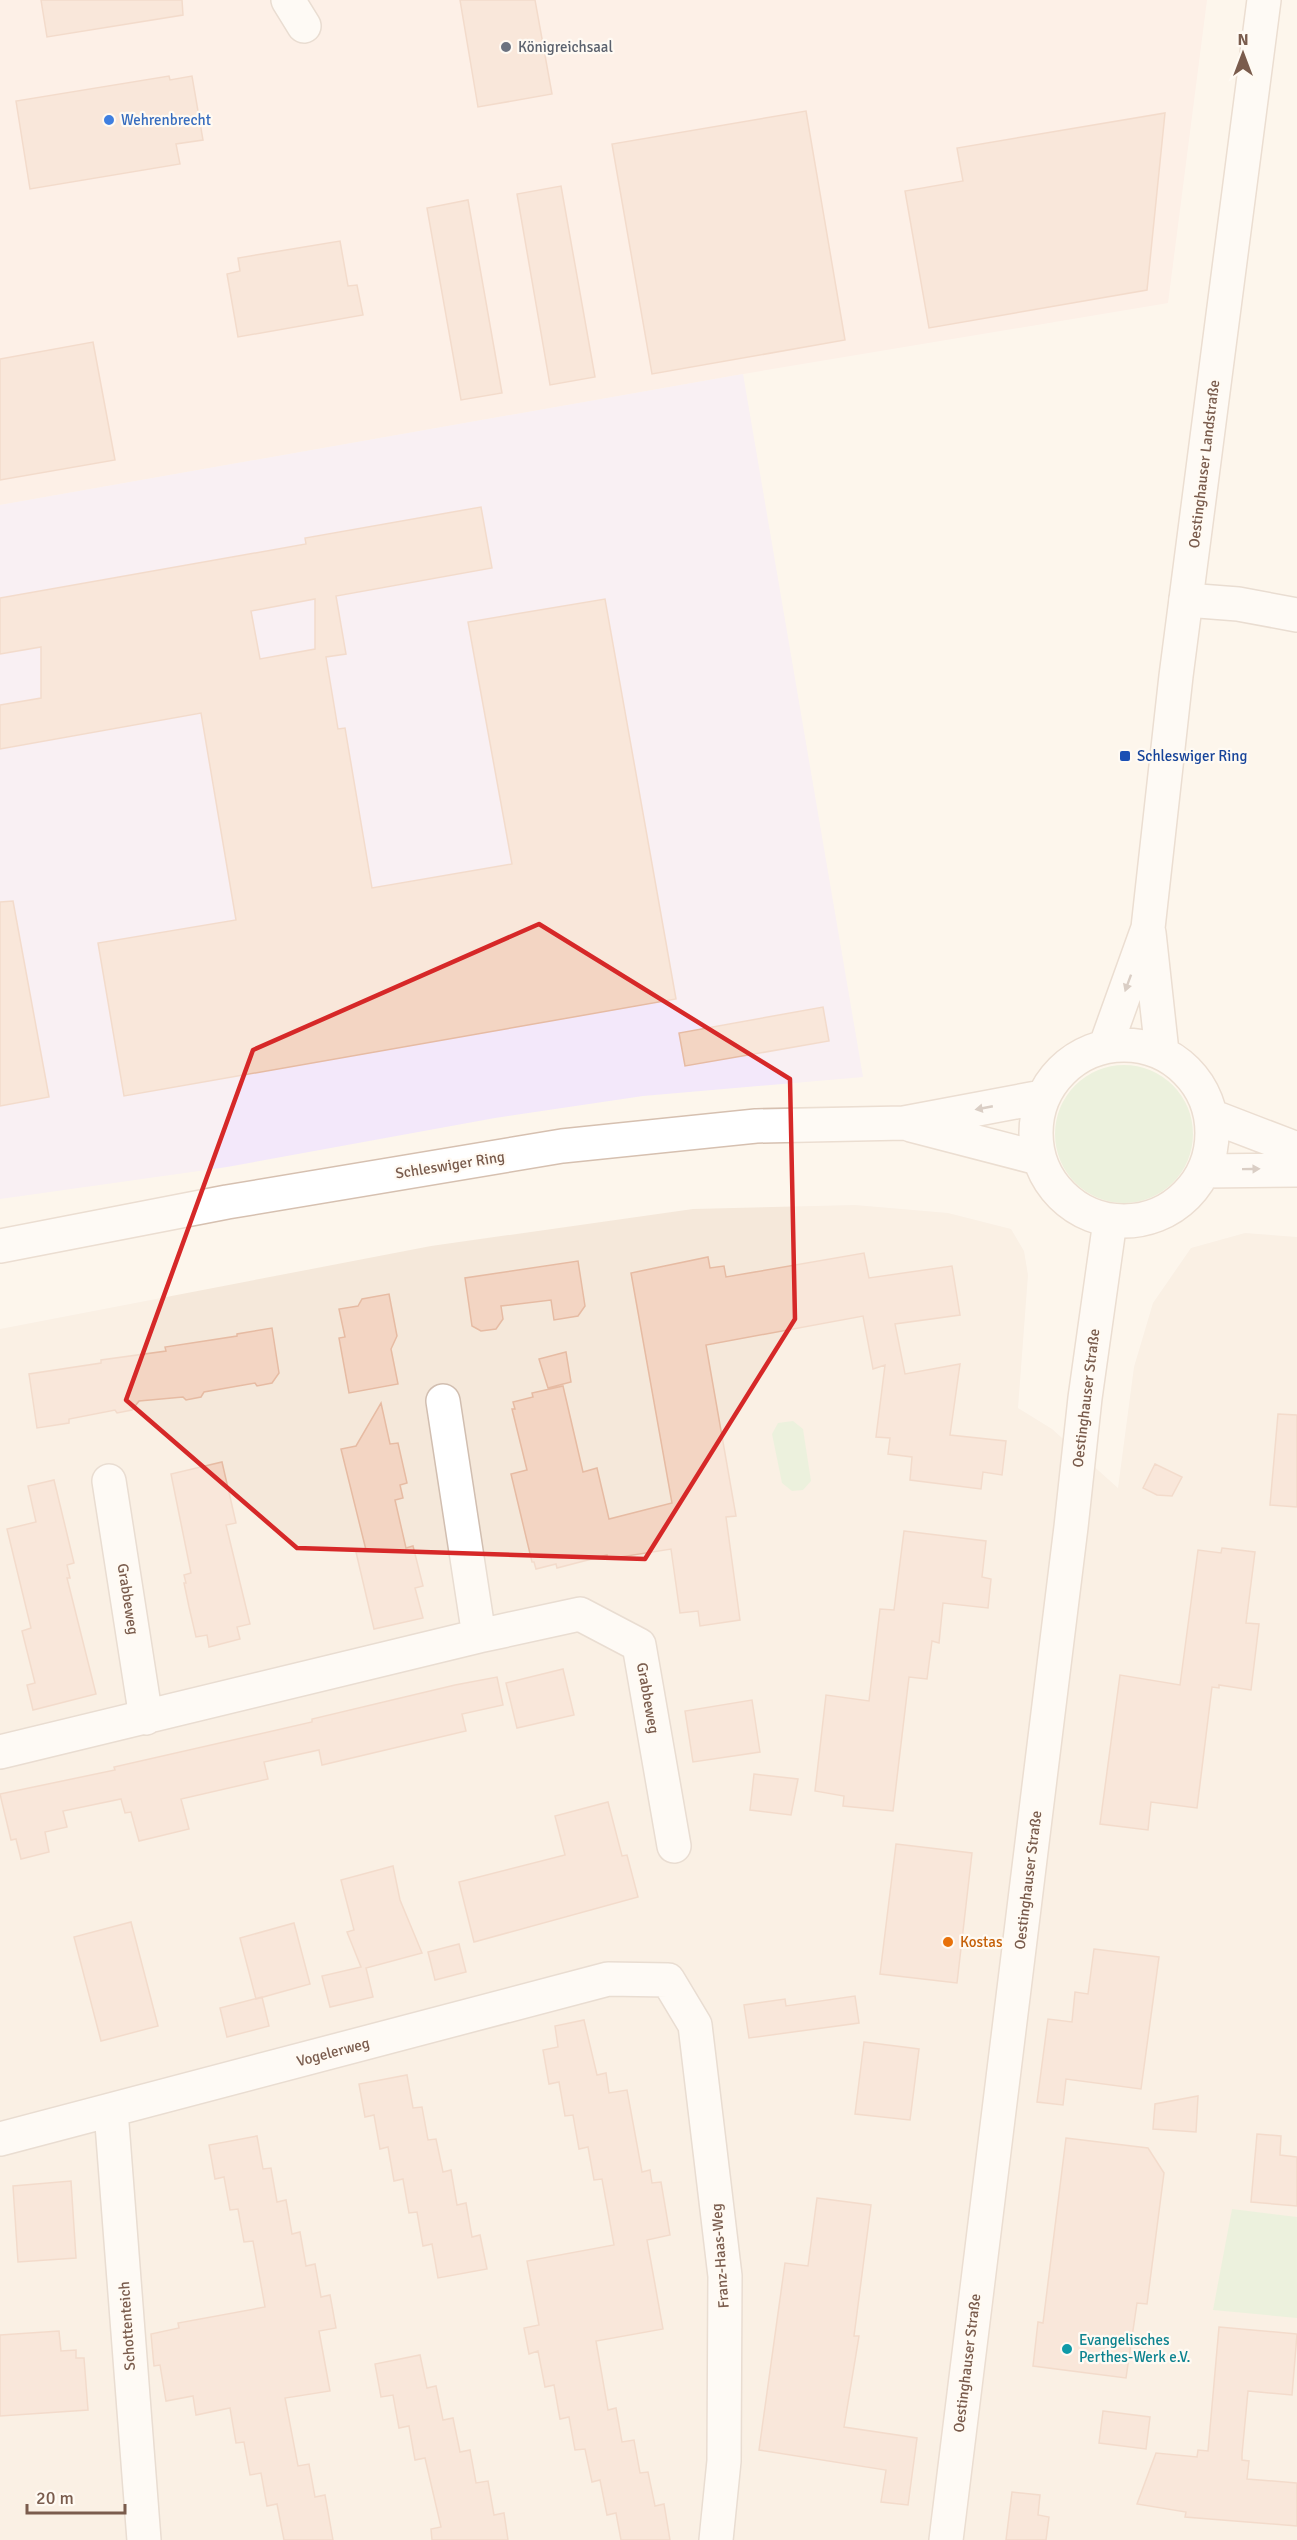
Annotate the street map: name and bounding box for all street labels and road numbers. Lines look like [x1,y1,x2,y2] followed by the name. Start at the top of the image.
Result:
[1185,379,1223,549] street label: Oestinghauser Landstraße
[394,1147,506,1183] street label: Schleswiger Ring
[1069,1327,1103,1469] street label: Oestinghauser Straße
[113,1562,143,1636] street label: Grabbeweg
[633,1661,663,1735] street label: Grabbeweg
[1011,1809,1045,1951] street label: Oestinghauser Straße
[295,2034,372,2070] street label: Vogelerweg
[707,2203,733,2309] street label: Franz-Haas-Weg
[115,2281,139,2371] street label: Schottenteich
[950,2292,984,2434] street label: Oestinghauser Straße

